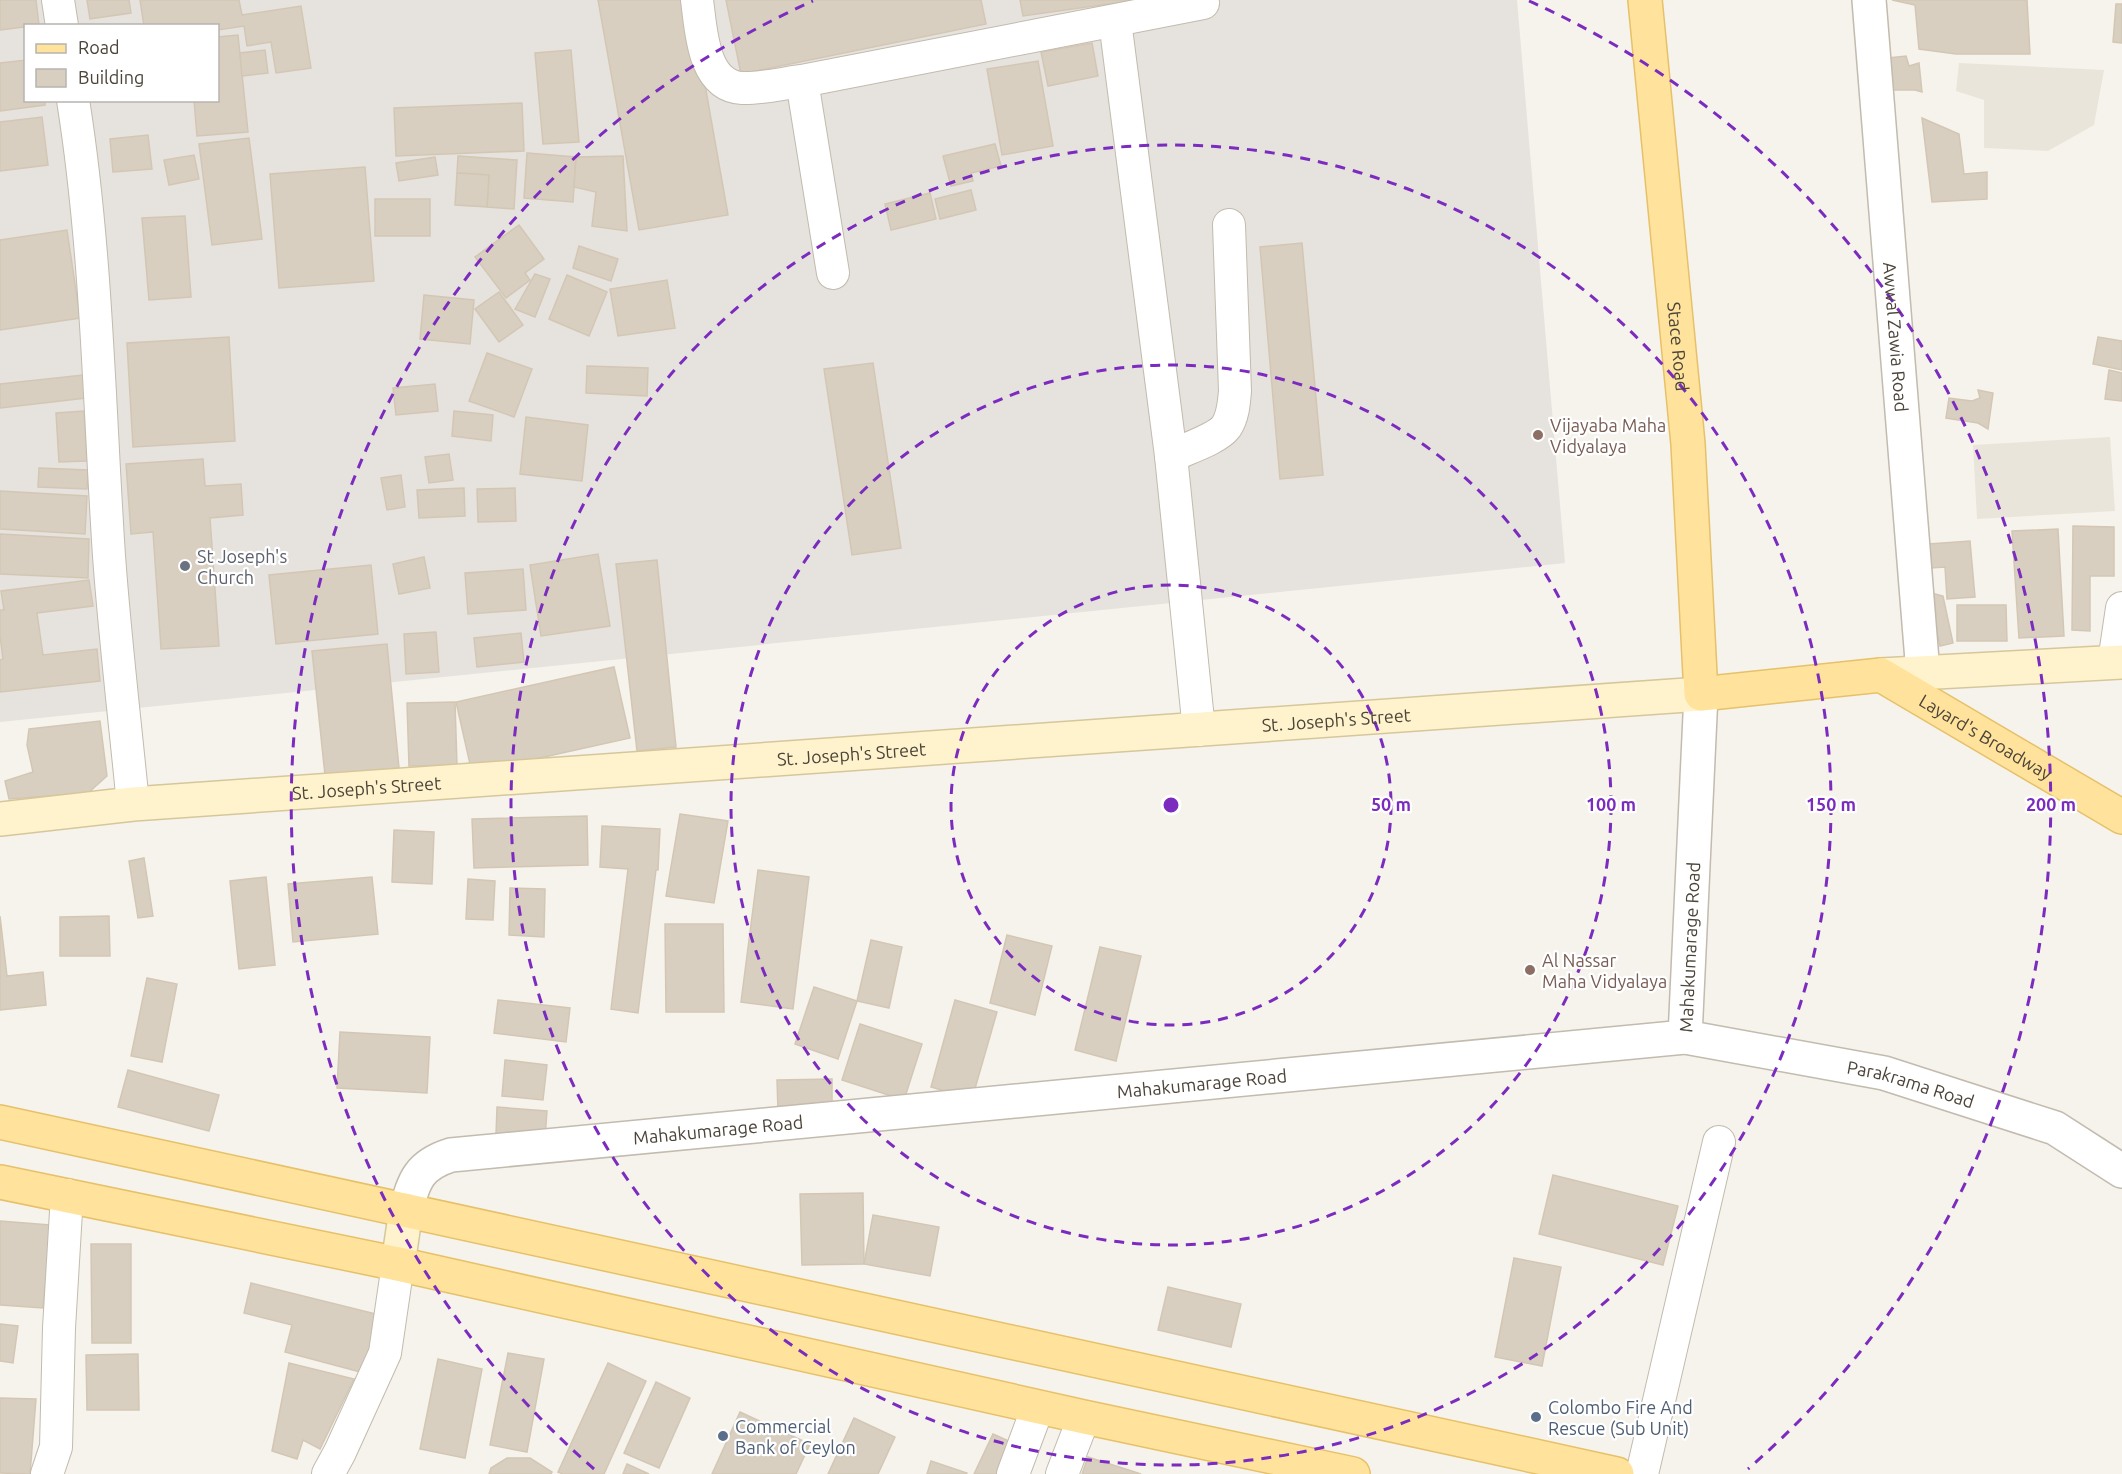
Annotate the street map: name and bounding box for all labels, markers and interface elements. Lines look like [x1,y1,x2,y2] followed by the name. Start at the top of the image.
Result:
[24,24,219,102] legend
[78,37,120,57] text: Road
[78,67,144,87] text: Building
[1880,261,1912,413] street label: Awwal Zawia Road
[1664,301,1693,392] street label: Stace Road
[1550,415,1666,456] place label: Vijayaba Maha Vidyalaya
[1531,428,1545,442] marker: Vijayaba Maha Vidyalaya
[197,546,287,587] place label: St Joseph's Church
[178,559,192,573] marker: St Joseph's Church
[1916,690,2056,784] street label: Layard's Broadway
[1261,704,1411,735] street label: St. Joseph's Street
[776,738,927,769] street label: St. Joseph's Street
[291,772,442,803] street label: St. Joseph's Street
[1371,794,1411,814] text: 50 m
[1586,794,1636,814] text: 100 m
[1806,794,1856,814] text: 150 m
[2026,794,2076,814] text: 200 m
[1161,795,1181,815] centre of rings
[1675,861,1703,1033] street label: Mahakumarage Road
[1542,950,1667,991] place label: Al Nassar Maha Vidyalaya
[1523,963,1537,977] marker: Al Nassar Maha Vidyalaya
[1845,1057,1977,1111] street label: Parakrama Road
[1116,1065,1288,1101] street label: Mahakumarage Road
[632,1111,804,1148] street label: Mahakumarage Road
[1548,1397,1693,1439] place label: Colombo Fire And Rescue (Sub Unit)
[1529,1410,1543,1424] marker: Colombo Fire And Rescue (Sub Unit)
[735,1416,856,1457] place label: Commercial Bank of Ceylon
[716,1429,730,1443] marker: Commercial Bank of Ceylon

